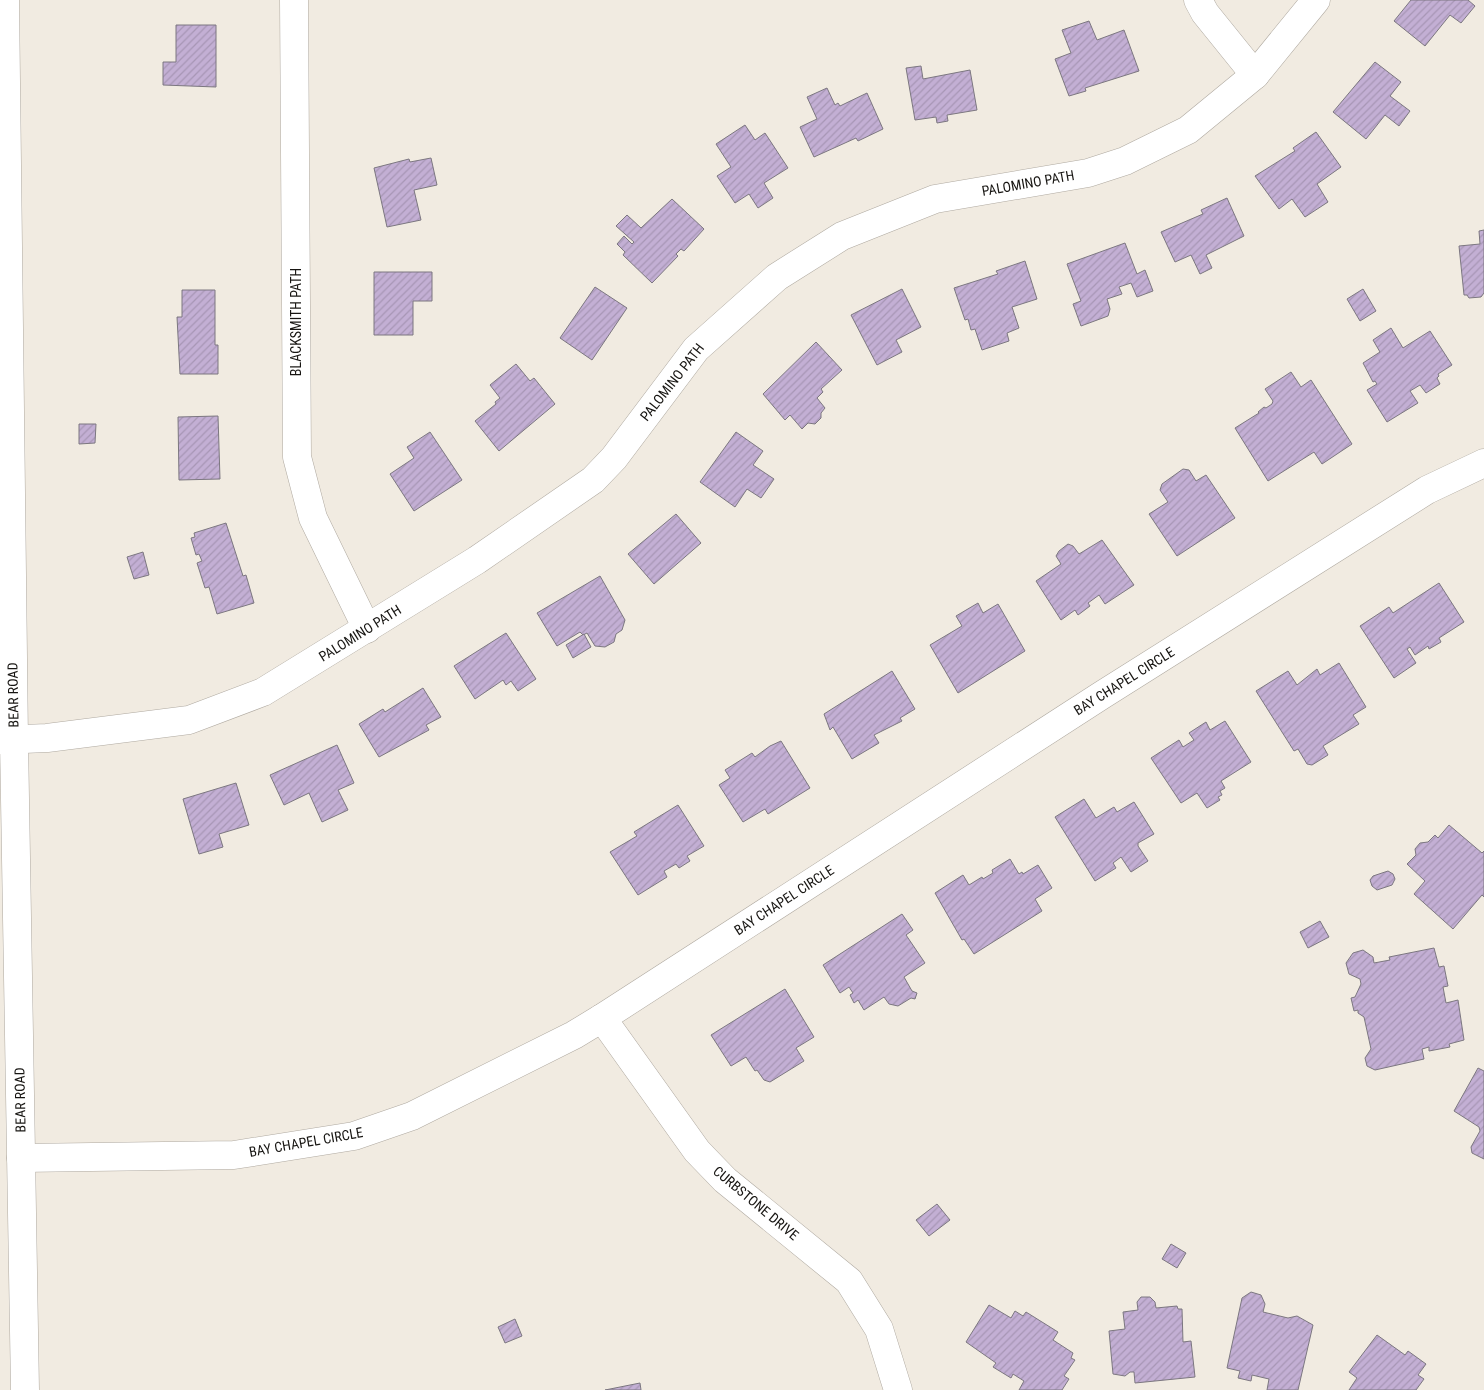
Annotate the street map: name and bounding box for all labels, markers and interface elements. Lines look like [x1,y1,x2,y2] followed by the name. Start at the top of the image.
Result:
[980,167,1076,199] street label: PALOMINO PATH
[288,268,304,376] street label: BLACKSMITH PATH
[637,340,707,424] street label: PALOMINO PATH
[316,601,404,665] street label: PALOMINO PATH
[1071,644,1177,718] street label: BAY CHAPEL CIRCLE
[4,662,22,728] street label: BEAR ROAD
[731,862,837,938] street label: BAY CHAPEL CIRCLE
[11,1067,29,1133] street label: BEAR ROAD
[248,1124,364,1160] street label: BAY CHAPEL CIRCLE
[710,1163,802,1243] street label: CURBSTONE DRIVE

